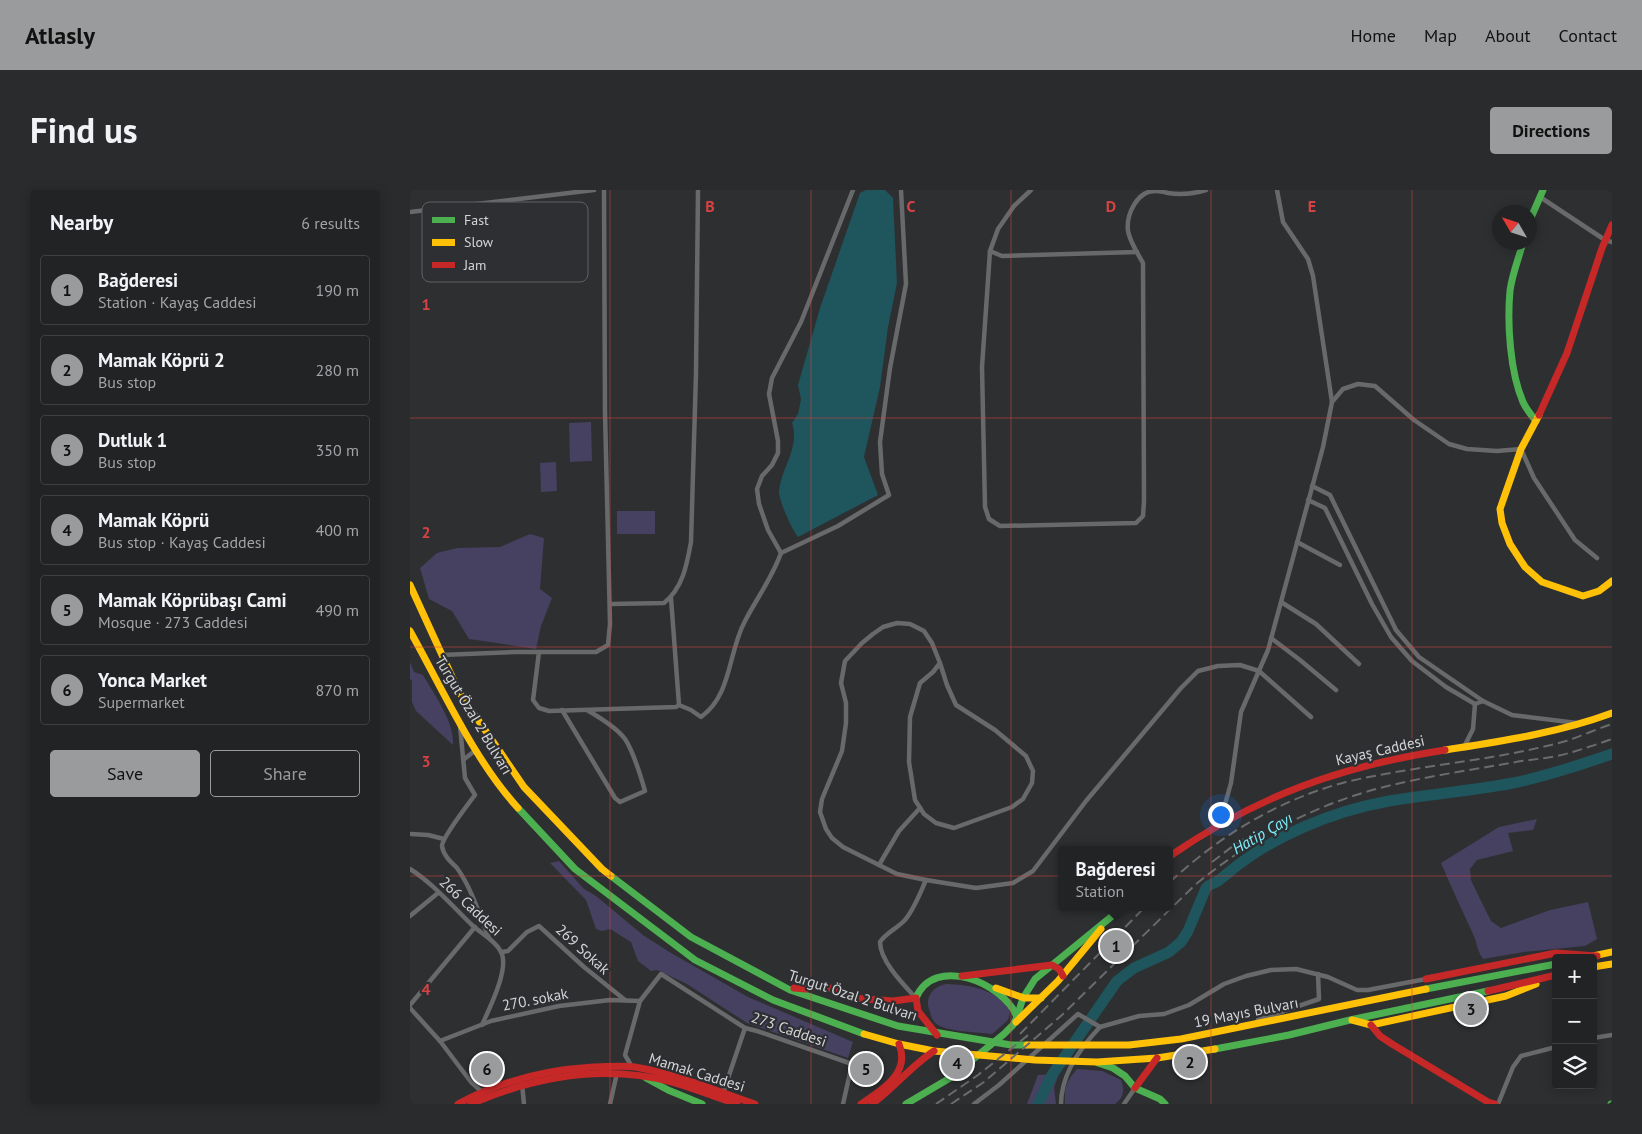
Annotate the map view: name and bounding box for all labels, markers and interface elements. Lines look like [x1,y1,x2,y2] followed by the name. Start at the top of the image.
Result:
[25,20,95,51] text: Atlasly
[1350,24,1396,47] text: Home
[1424,24,1457,47] text: Map
[1485,24,1531,47] text: About
[1559,24,1617,47] text: Contact
[30,107,138,153] text: Find us
[1490,107,1612,154] button: Directions
[705,196,715,216] text: B
[907,196,916,216] text: C
[1106,196,1116,216] text: D
[1308,196,1316,216] text: E
[422,202,588,282] legend
[1492,205,1537,250] north arrow
[50,209,113,236] text: Nearby
[464,211,489,229] text: Fast
[301,213,360,233] text: 6 results
[464,233,494,251] text: Slow
[463,256,486,274] text: Jam
[98,268,178,292] text: Bağderesi
[62,280,72,300] text: 1
[316,280,359,300] text: 190 m
[98,292,257,312] text: Station · Kayaş Caddesi
[421,294,431,314] text: 1
[98,348,225,372] text: Mamak Köprü 2
[62,360,72,380] text: 2
[316,360,359,380] text: 280 m
[98,372,156,392] text: Bus stop
[98,428,167,452] text: Dutluk 1
[62,440,72,460] text: 3
[316,440,359,460] text: 350 m
[98,452,156,472] text: Bus stop
[98,508,209,532] text: Mamak Köprü
[62,520,72,540] text: 4
[316,520,359,540] text: 400 m
[421,522,431,542] text: 2
[98,532,266,552] text: Bus stop · Kayaş Caddesi
[98,588,287,612] text: Mamak Köprübaşı Cami
[62,600,72,620] text: 5
[316,600,359,620] text: 490 m
[98,612,248,632] text: Mosque · 273 Caddesi
[431,652,517,778] street label: Turgut Özal 2 Bulvarı
[98,668,207,692] text: Yonca Market
[62,680,72,700] text: 6
[316,680,359,700] text: 870 m
[98,692,185,712] text: Supermarket
[1334,731,1426,769] street label: Kayaş Caddesi
[50,750,200,797] button: Save
[210,750,360,797] button: Share
[421,751,431,771] text: 3
[1208,802,1234,828] your location
[1228,808,1296,858] water label: Hatip Çayı
[1058,846,1173,911] popup
[1075,857,1156,881] text: Bağderesi
[436,872,506,940] street label: 266 Caddesi
[1075,881,1124,901] text: Station
[552,920,615,979] street label: 269 Sokak
[1100,927,1132,965] pin: 1
[1552,954,1597,1089] map controls
[1552,954,1597,999] button: +
[786,965,920,1025] street label: Turgut Özal 2 Bulvarı
[421,979,431,999] text: 4
[500,983,570,1015] street label: 270. sokak
[1455,990,1487,1028] pin: 3
[1192,993,1300,1031] street label: 19 Mayıs Bulvarı
[1552,999,1597,1044] button: −
[749,1007,829,1051] street label: 273 Caddesi
[1174,1043,1206,1081] pin: 2
[941,1044,973,1082] pin: 4
[1552,1044,1597,1089] button: layers
[647,1048,747,1096] street label: Mamak Caddesi
[471,1050,503,1088] pin: 6
[850,1050,882,1088] pin: 5

